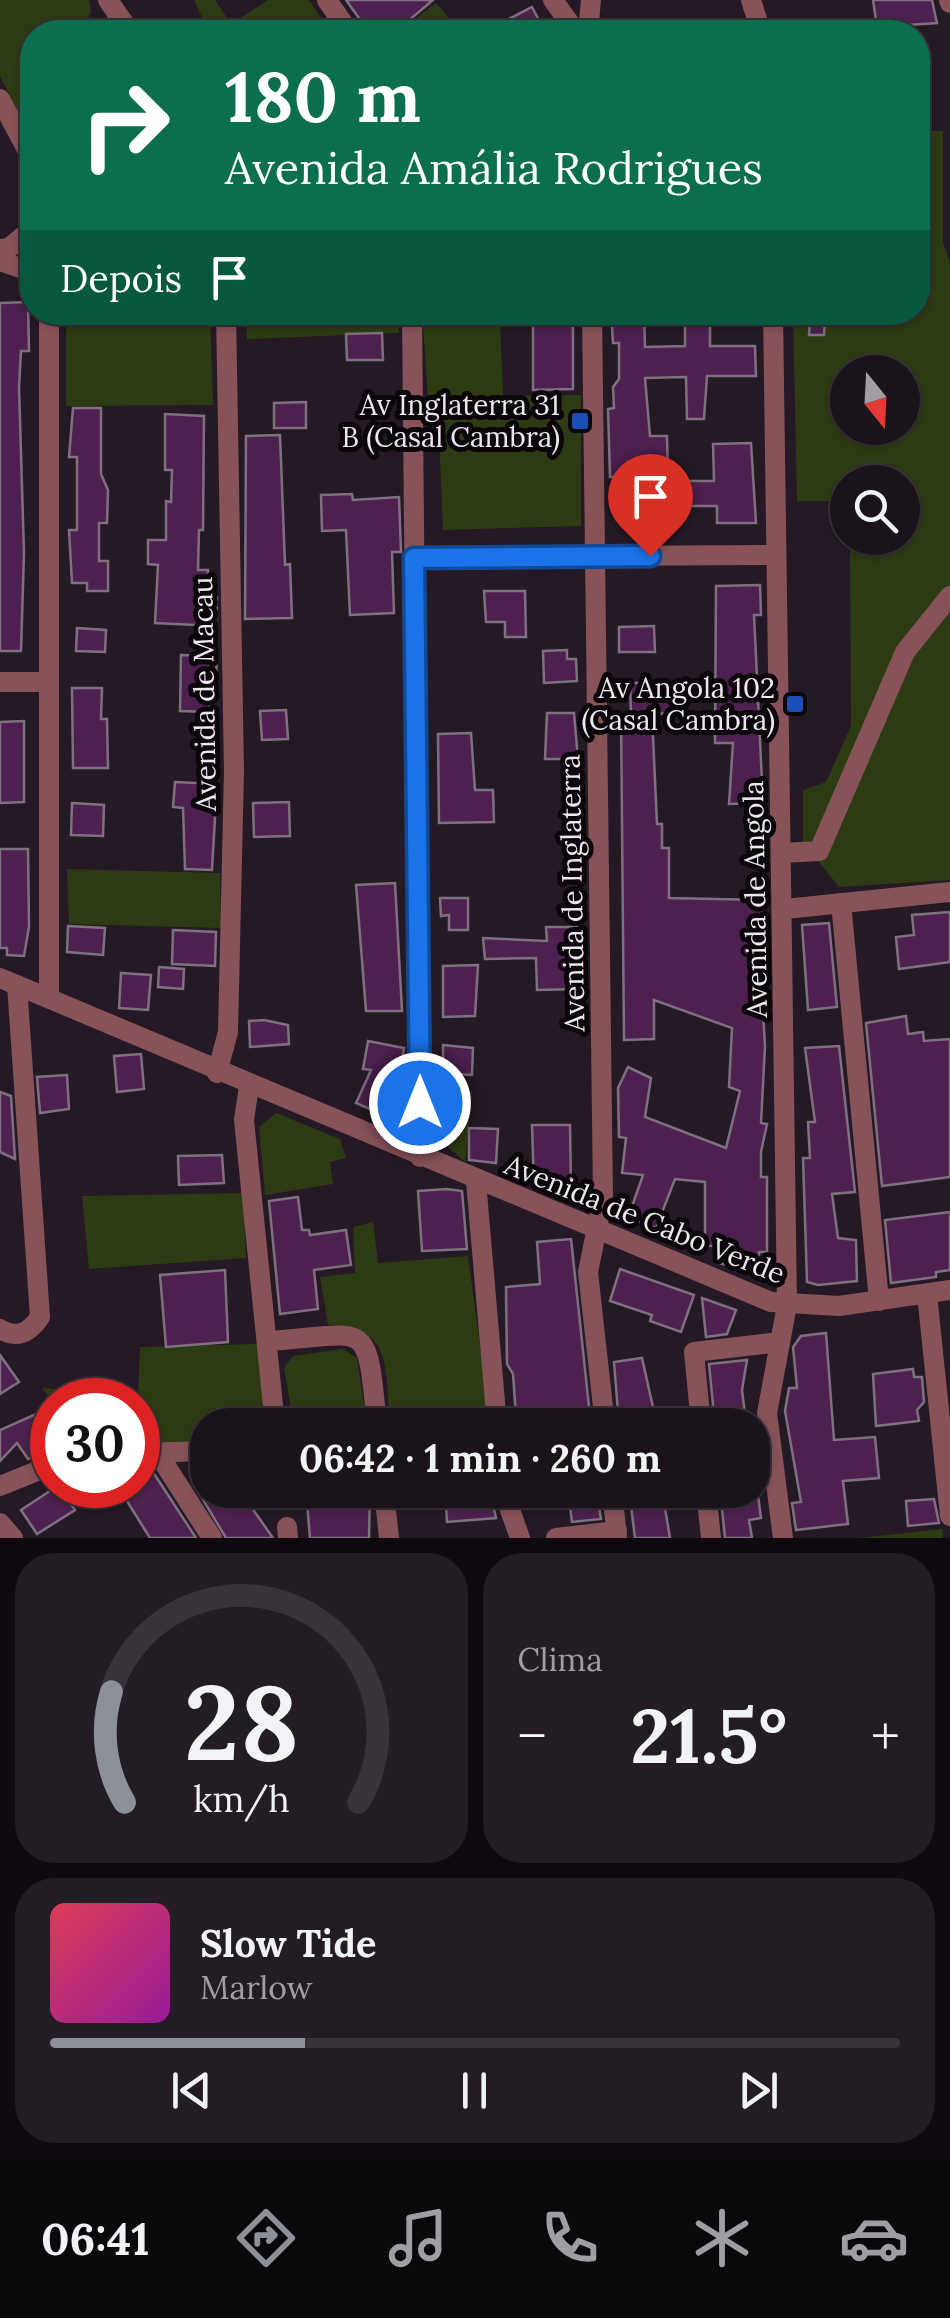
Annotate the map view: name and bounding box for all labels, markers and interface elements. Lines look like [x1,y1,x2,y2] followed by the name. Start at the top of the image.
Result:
[225,52,421,141] text: 180 m
[60,60,190,190] icon: right
[225,139,763,196] text: Avenida Amália Rodrigues
[202,250,257,305] icon: arrive
[60,254,182,302] text: Depois
[830,355,920,445] north arrow
[830,355,920,555] map controls
[342,387,560,455] place label: Av Inglaterra 31 B (Casal Cambra)
[569,410,591,432] marker: Av Inglaterra 31 B (Casal Cambra)
[608,454,693,557] pin
[830,465,920,555] button: search
[623,469,678,524] icon: arrive
[184,576,224,813] street label: Avenida de Macau
[581,670,775,738] place label: Av Angola 102 (Casal Cambra)
[784,693,806,715] marker: Av Angola 102 (Casal Cambra)
[552,754,592,1033] street label: Avenida de Inglaterra
[735,780,775,1019] street label: Avenida de Angola
[368,1051,472,1155] position arrow
[499,1146,790,1292] street label: Avenida de Cabo Verde
[30,1378,160,1508] speed limit sign: 30
[299,1434,661,1482] text: 06:42 · 1 min · 260 m
[518,1639,603,1680] text: Clima
[184,1655,299,1788] text: 28
[630,1688,787,1784] text: 21.5°
[518,1701,547,1771] text: −
[871,1701,900,1771] text: +
[193,1776,290,1822] text: km/h
[200,1919,377,1967] text: Slow Tide
[200,1967,312,2008] text: Marlow
[164,2063,219,2118] icon: previous
[447,2063,502,2118] icon: pause
[731,2063,786,2118] icon: next
[231,2203,301,2273] icon: directions
[383,2203,453,2273] icon: music
[535,2203,605,2273] icon: phone
[687,2203,757,2273] icon: climate
[839,2203,909,2273] icon: car
[41,2210,150,2267] text: 06:41

